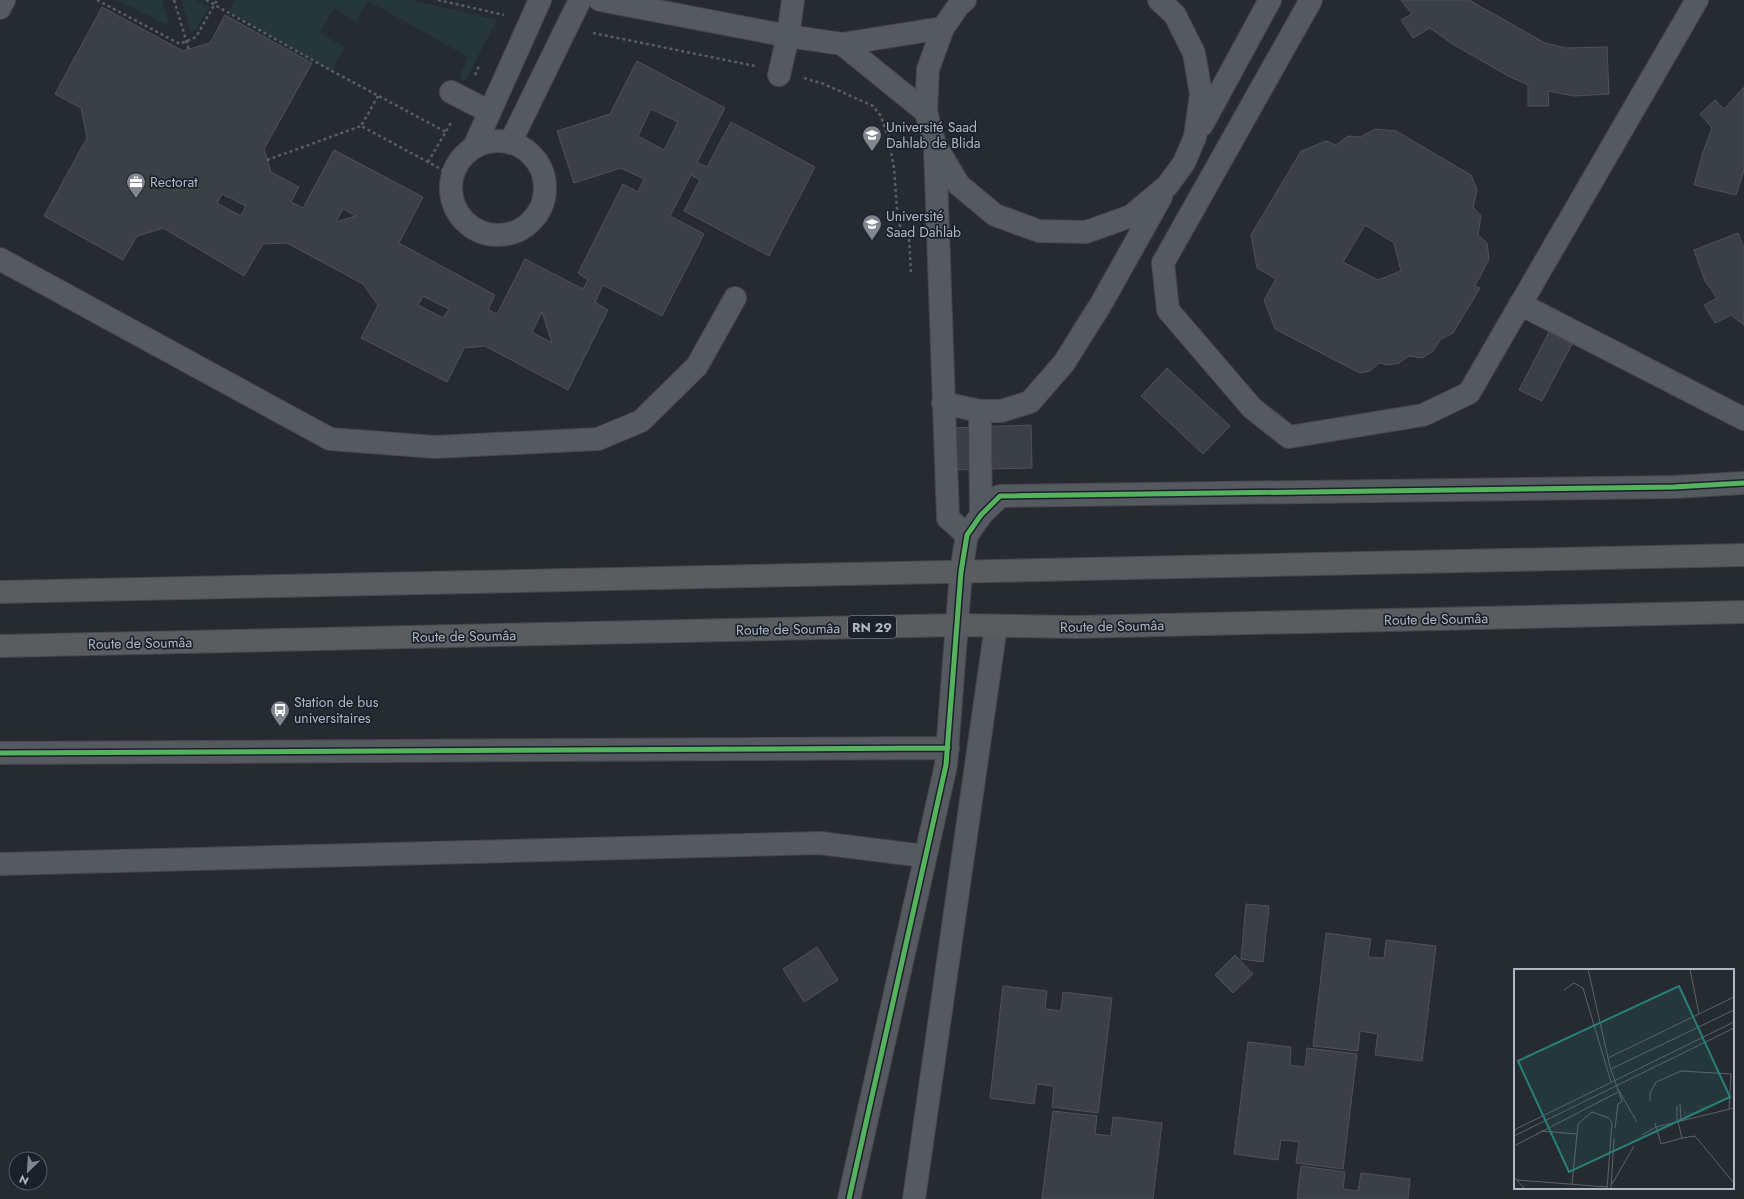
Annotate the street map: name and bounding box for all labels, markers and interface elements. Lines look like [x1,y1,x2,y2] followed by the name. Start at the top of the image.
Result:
[886,117,981,153] place label: Université Saad Dahlab de Blida
[861,124,883,152] school or university icon: Université Saad Dahlab de Blida
[125,171,147,199] office icon: Rectorat
[150,172,198,192] place label: Rectorat
[886,206,961,242] place label: Université Saad Dahlab
[861,213,883,241] school or university icon: Université Saad Dahlab
[1384,608,1488,630] street label: Route de Soumâa
[1060,615,1164,637] street label: Route de Soumâa
[848,616,896,638] road number: RN 29
[736,618,840,640] street label: Route de Soumâa
[412,625,516,647] street label: Route de Soumâa
[88,632,192,654] street label: Route de Soumâa
[294,692,379,728] place label: Station de bus universitaires
[269,699,291,727] bus stop icon: Station de bus universitaires
[1514,969,1734,1189] inset map
[8,1151,48,1191] north arrow
[16,1171,31,1189] text: N

